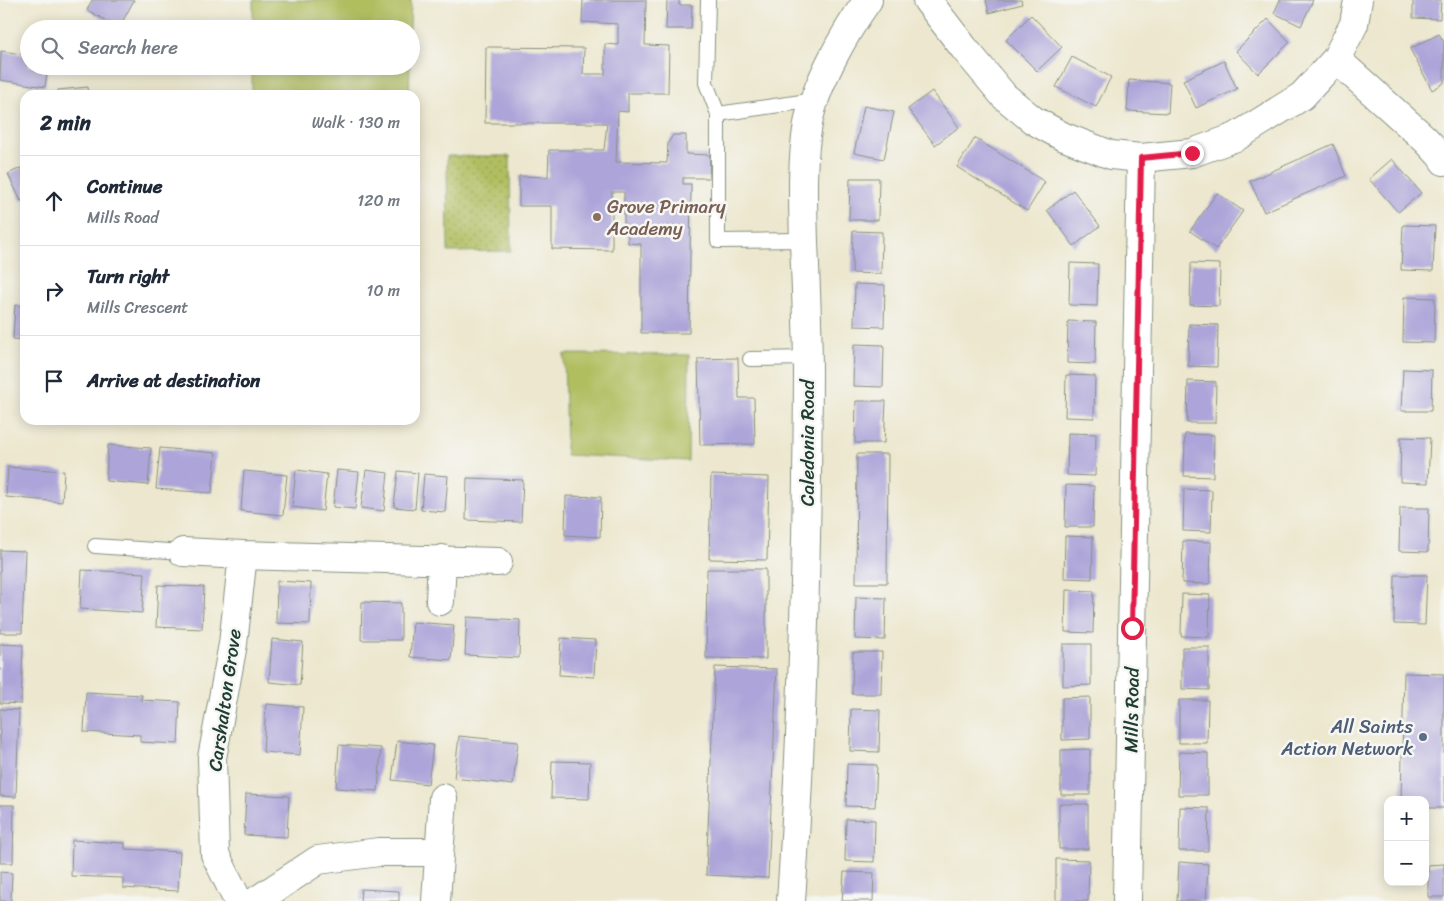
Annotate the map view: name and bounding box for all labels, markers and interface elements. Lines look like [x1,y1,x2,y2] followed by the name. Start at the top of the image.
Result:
[20,20,420,75] search box
[78,31,178,64] text: Search here
[38,34,66,62] icon: search
[40,104,91,142] text: 2 min
[312,108,400,137] text: Walk · 130 m
[1181,142,1204,165] route end
[87,170,163,203] text: Continue
[357,186,400,215] text: 120 m
[40,187,68,215] icon: ahead
[606,190,726,245] place label: Grove Primary Academy
[87,203,159,232] text: Mills Road
[591,211,603,223] marker: Grove Primary Academy
[87,260,169,293] text: Turn right
[367,276,400,305] text: 10 m
[40,277,68,305] icon: right
[87,293,188,322] text: Mills Crescent
[87,364,260,397] text: Arrive at destination
[40,367,68,395] icon: arrive
[791,378,824,506] street label: Caledonia Road
[1121,617,1144,640] route start
[198,626,251,774] street label: Carshalton Grove
[1114,665,1149,753] street label: Mills Road
[1280,710,1414,765] place label: All Saints Action Network
[1417,731,1429,743] marker: All Saints Action Network
[1384,796,1429,886] map controls
[1384,796,1429,841] button: +
[1384,841,1429,886] button: −

